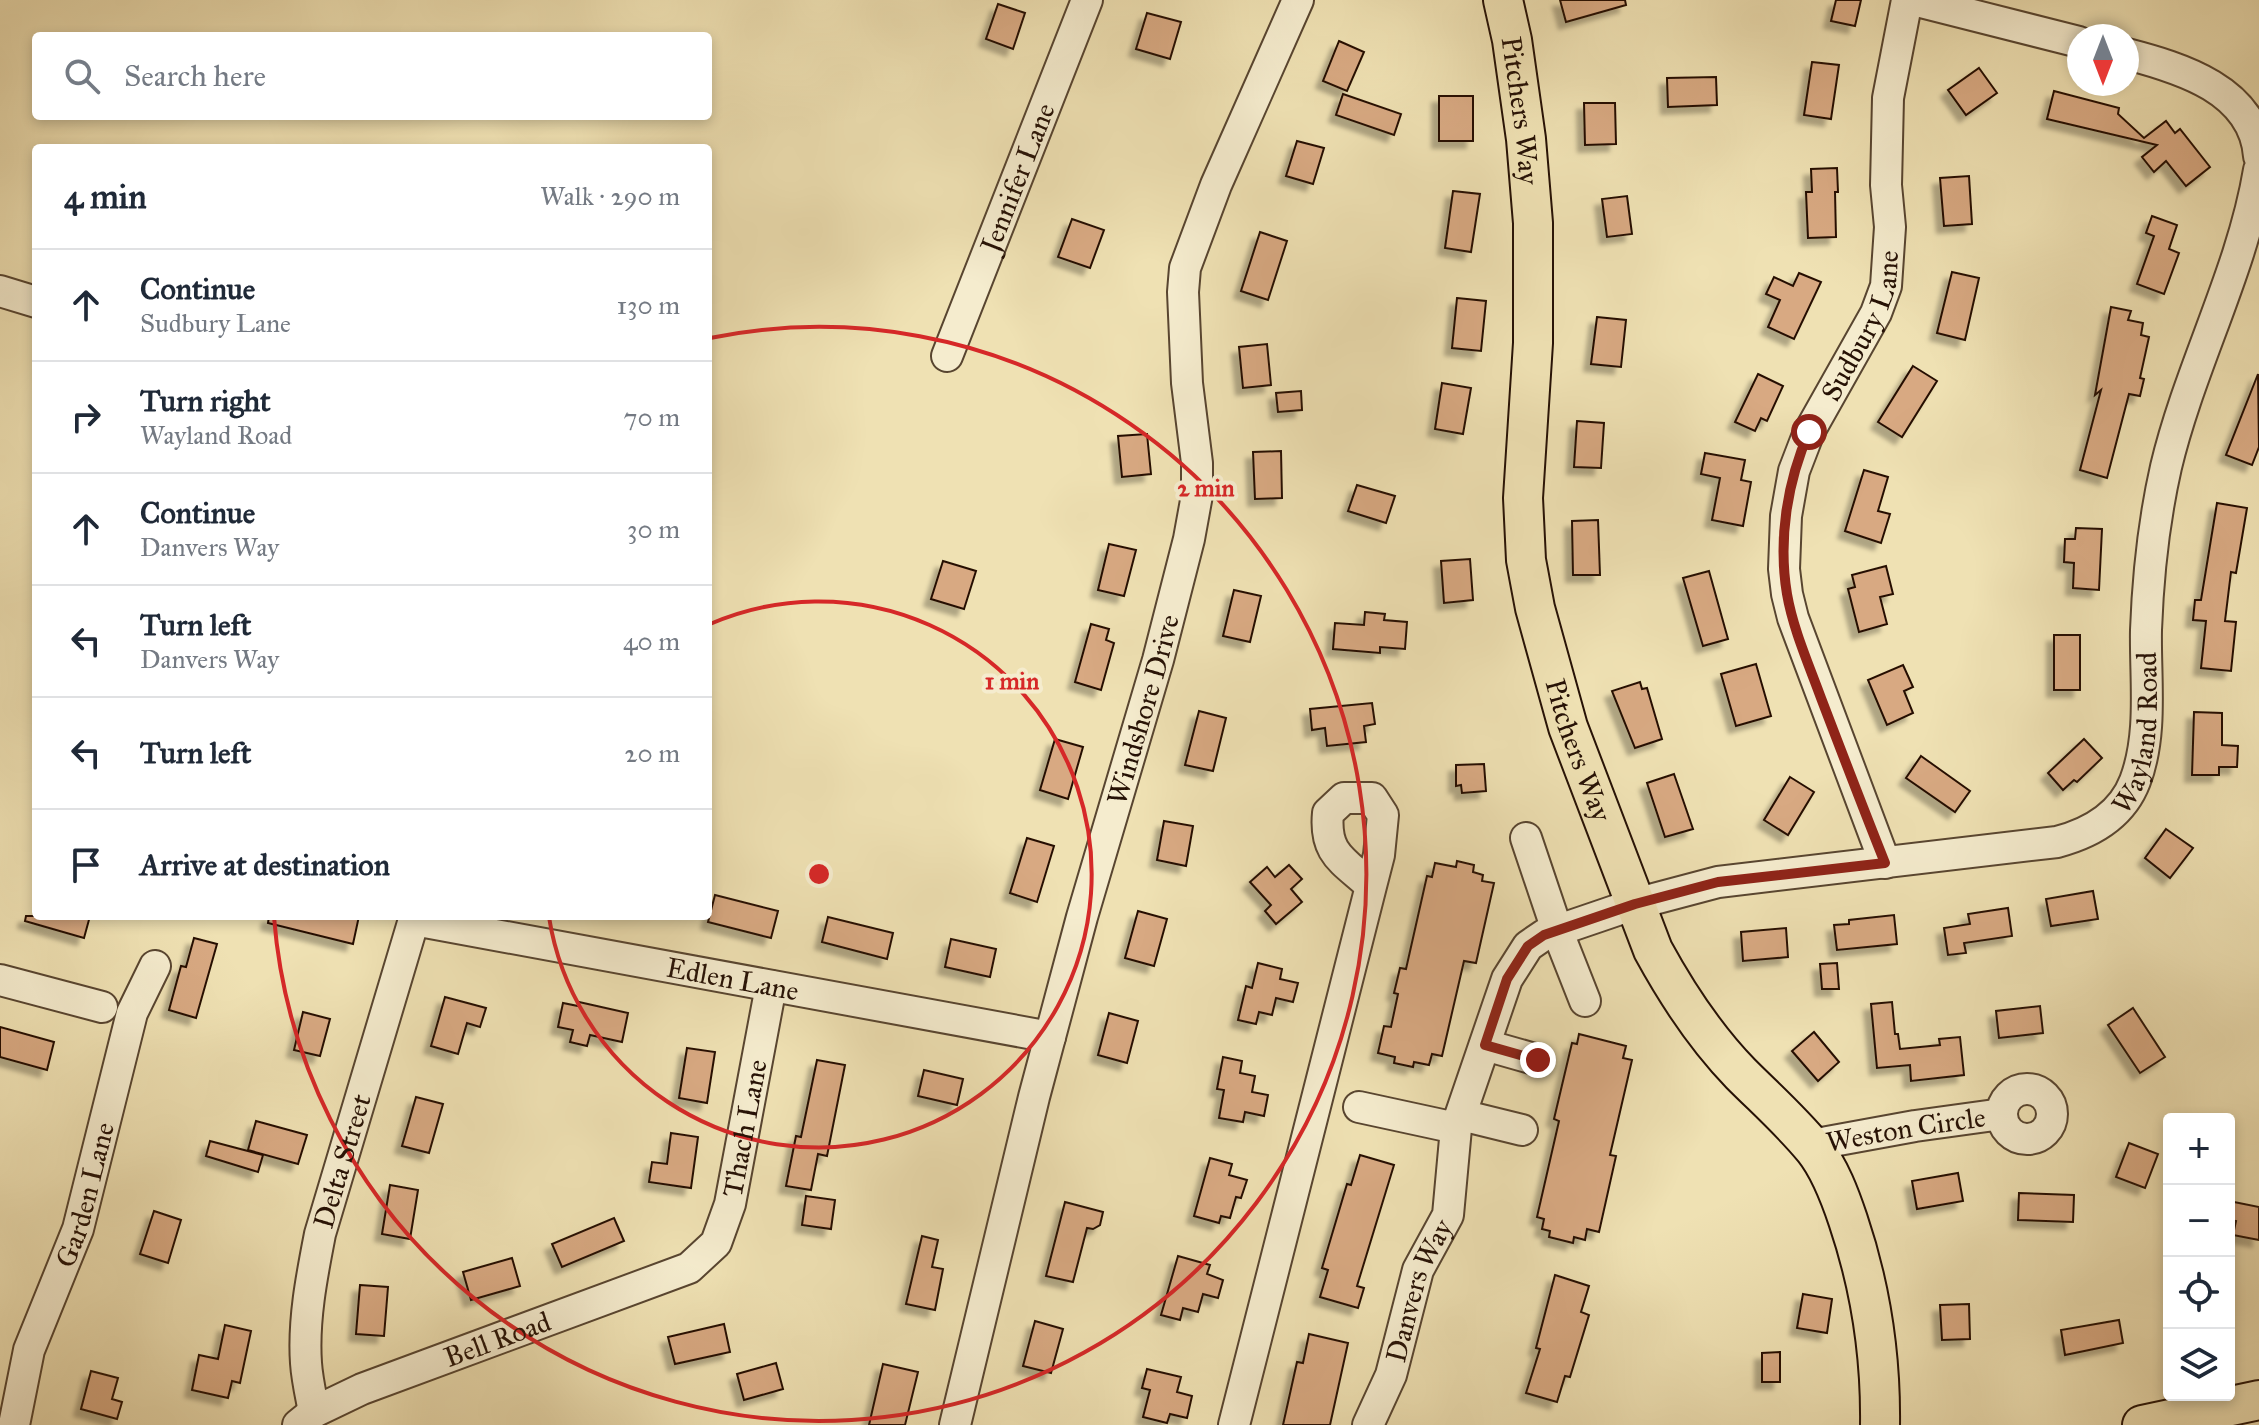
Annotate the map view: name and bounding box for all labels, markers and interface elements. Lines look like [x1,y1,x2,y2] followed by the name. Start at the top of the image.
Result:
[2067,24,2139,96] north arrow
[32,32,712,120] search box
[1494,34,1547,187] street label: Pitchers Way
[60,54,104,98] icon: search
[124,58,266,94] text: Search here
[972,98,1063,260] street label: Jennifer Lane
[64,176,147,217] text: 4 min
[540,180,680,212] text: Walk · 290 m
[1813,249,1906,407] street label: Sudbury Lane
[140,271,255,307] text: Continue
[64,283,108,327] icon: ahead
[617,289,680,321] text: 130 m
[140,307,291,339] text: Sudbury Lane
[140,383,271,419] text: Turn right
[64,395,108,439] icon: right
[624,401,680,433] text: 70 m
[1791,414,1827,450] route start
[140,419,292,451] text: Wayland Road
[1178,473,1234,503] text: 2 min
[140,495,255,531] text: Continue
[64,507,108,551] icon: ahead
[627,513,680,545] text: 30 m
[140,531,279,563] text: Danvers Way
[140,607,251,643] text: Turn left
[1099,611,1187,809] street label: Windshore Drive
[64,619,108,663] icon: left
[623,625,680,657] text: 40 m
[140,643,279,675] text: Danvers Way
[2104,652,2165,820] street label: Wayland Road
[985,666,1039,696] text: 1 min
[1537,675,1620,827] street label: Pitchers Way
[64,731,108,775] icon: left
[140,735,251,771] text: Turn left
[625,737,680,769] text: 20 m
[64,843,108,887] icon: arrive
[140,847,390,883] text: Arrive at destination
[805,860,833,888] centre of rings
[664,950,802,1008] street label: Edlen Lane
[1520,1042,1556,1078] route end
[715,1056,775,1200] street label: Thach Lane
[306,1090,379,1233] street label: Delta Street
[1823,1099,1988,1160] street label: Weston Circle
[2163,1113,2235,1401] map controls
[2163,1113,2235,1185] button: +
[47,1119,122,1272] street label: Garden Lane
[2163,1185,2235,1257] button: −
[1378,1212,1461,1366] street label: Danvers Way
[2163,1257,2235,1329] button: locate
[439,1304,556,1375] street label: Bell Road
[2163,1329,2235,1401] button: layers

